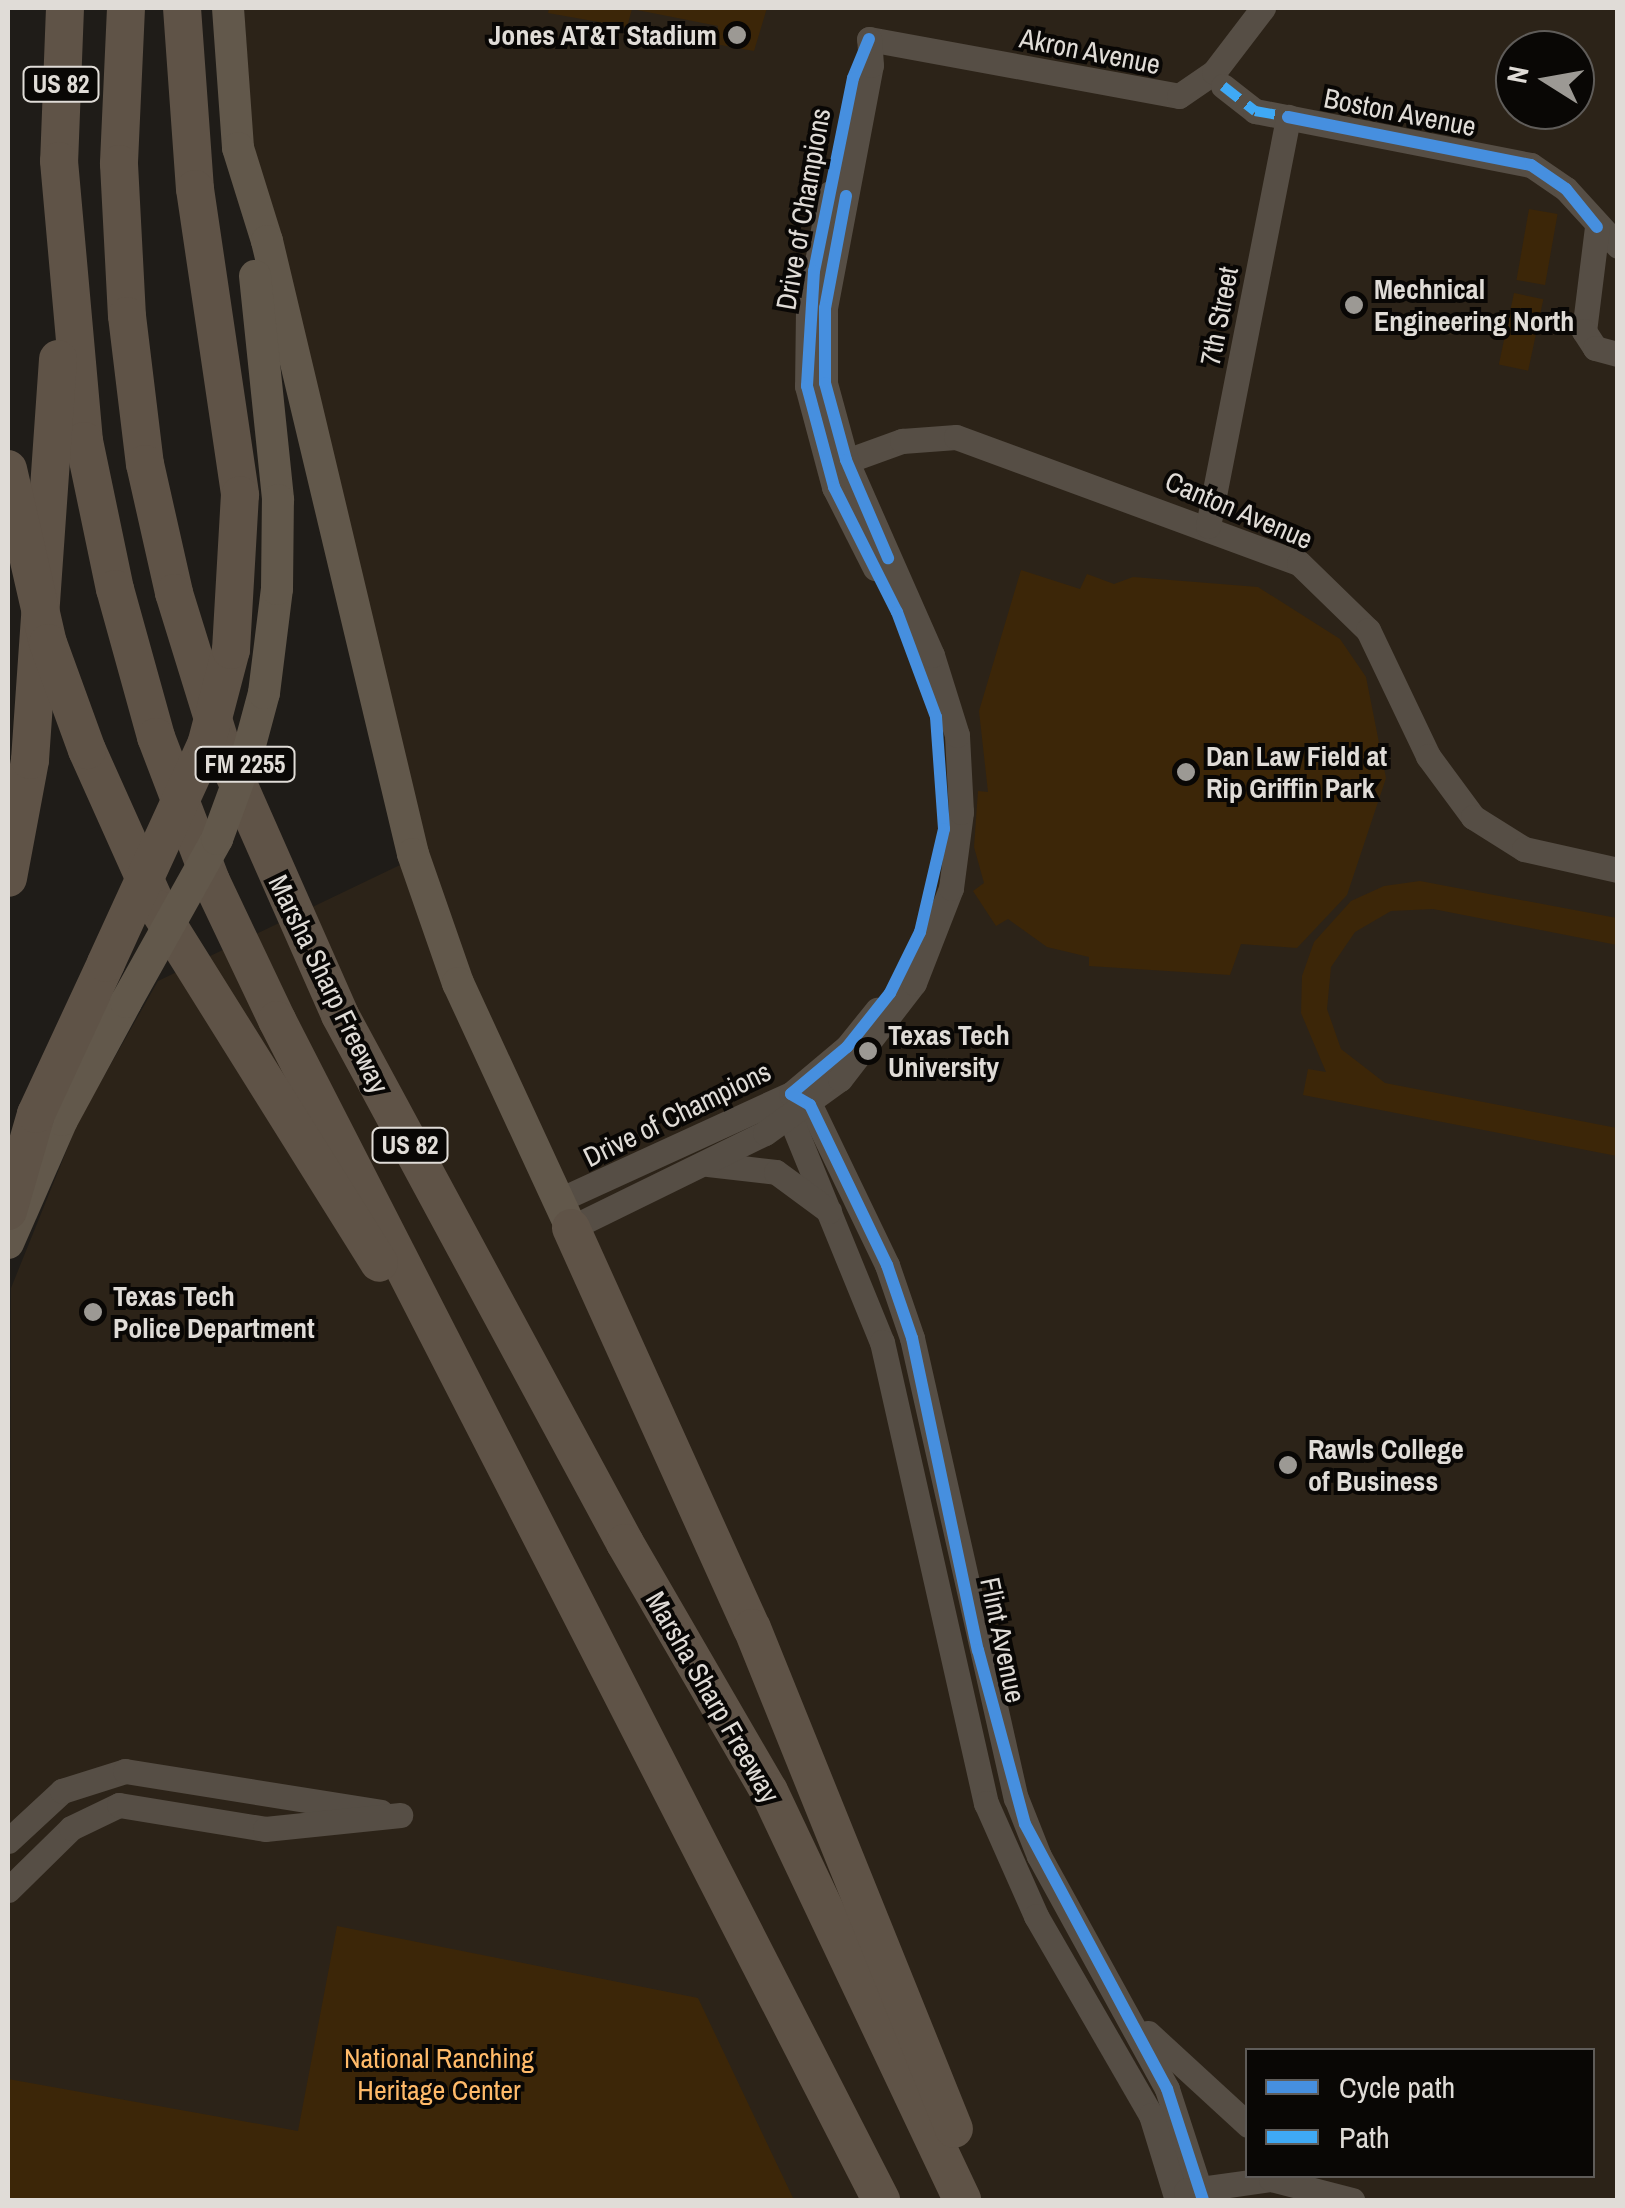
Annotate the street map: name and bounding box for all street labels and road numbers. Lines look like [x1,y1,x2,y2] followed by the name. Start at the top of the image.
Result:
[1016,21,1164,81] street label: Akron Avenue
[21,64,101,104] road number: US 82
[1321,81,1479,143] street label: Boston Avenue
[769,106,837,312] street label: Drive of Champions
[1193,264,1245,368] street label: 7th Street
[1160,464,1318,556] street label: Canton Avenue
[192,744,298,784] road number: FM 2255
[262,869,396,1099] street label: Marsha Sharp Freeway
[578,1054,776,1174] street label: Drive of Champions
[370,1125,450,1165] road number: US 82
[973,1574,1033,1706] street label: Flint Avenue
[639,1585,787,1809] street label: Marsha Sharp Freeway

